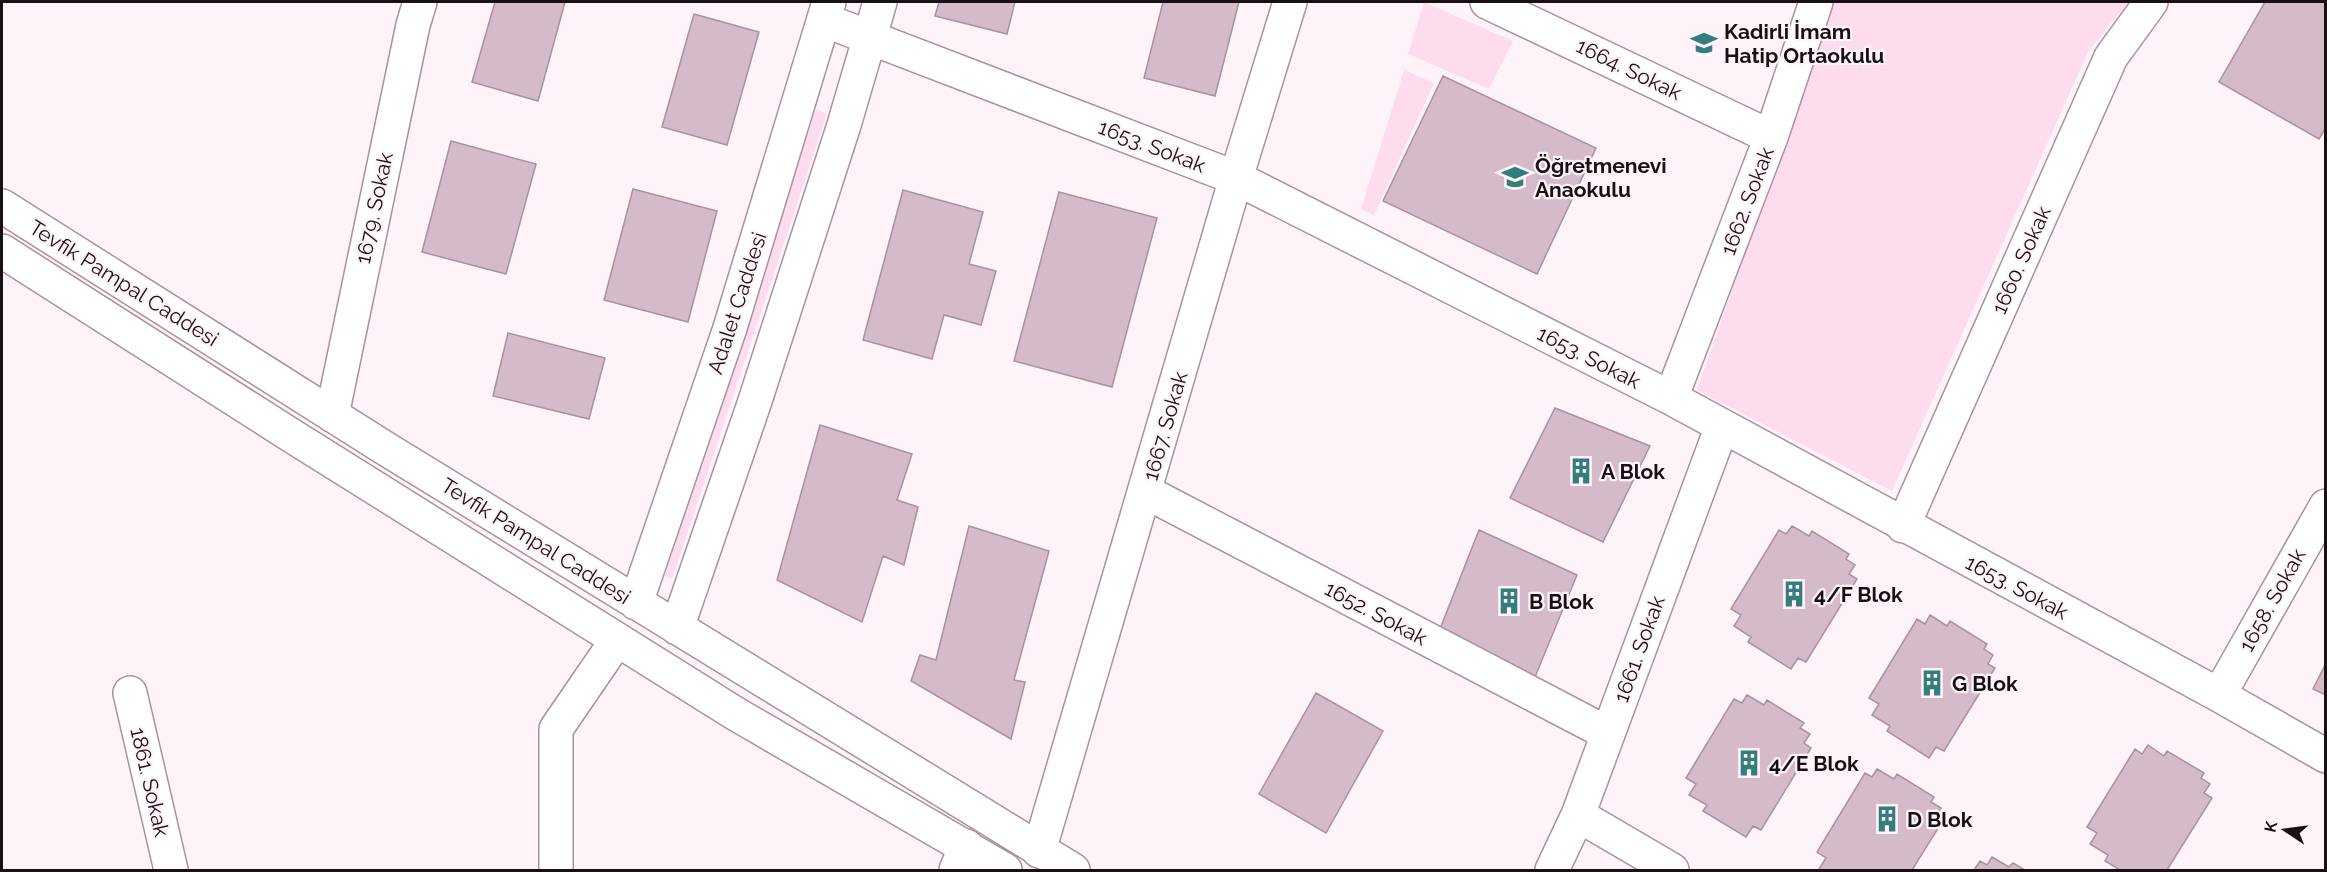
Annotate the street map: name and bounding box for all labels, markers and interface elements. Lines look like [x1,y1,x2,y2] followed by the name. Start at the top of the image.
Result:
[1724,19,1884,68] place label: Kadirli İmam Hatip Ortaokulu
[1689,28,1719,58] school or university icon: Kadirli İmam Hatip Ortaokulu
[1572,33,1686,105] street label: 1664. Sokak
[1095,114,1209,178] street label: 1653. Sokak
[1715,144,1779,258] street label: 1662. Sokak
[350,150,398,266] street label: 1679. Sokak
[1535,153,1667,202] place label: Öğretmenevi Anaokulu
[1500,162,1530,192] school or university icon: Öğretmenevi Anaokulu
[1986,202,2056,318] street label: 1660. Sokak
[25,215,223,351] street label: Tevfik Pampal Caddesi
[702,229,772,377] street label: Adalet Caddesi
[1533,320,1645,394] street label: 1653. Sokak
[1137,369,1193,483] street label: 1667. Sokak
[1566,456,1596,486] building icon: A Blok
[1601,459,1665,484] place label: A Blok
[437,473,635,609] street label: Tevfik Pampal Caddesi
[2233,544,2311,656] street label: 1658. Sokak
[1961,550,2073,624] street label: 1653. Sokak
[1321,576,1431,650] street label: 1652. Sokak
[1779,579,1809,609] building icon: 4/F Blok
[1814,582,1903,607] place label: 4/F Blok
[1494,586,1524,616] building icon: B Blok
[1529,589,1594,614] place label: B Blok
[1608,592,1670,706] street label: 1661. Sokak
[1917,668,1947,698] building icon: G Blok
[1952,671,2018,696] place label: G Blok
[125,725,175,839] street label: 1861. Sokak
[1734,748,1764,778] building icon: 4/E Blok
[1769,751,1859,776] place label: 4/E Blok
[2255,800,2315,860] north arrow
[1872,804,1902,834] building icon: D Blok
[1907,807,1973,832] place label: D Blok
[2260,819,2281,834] text: K

